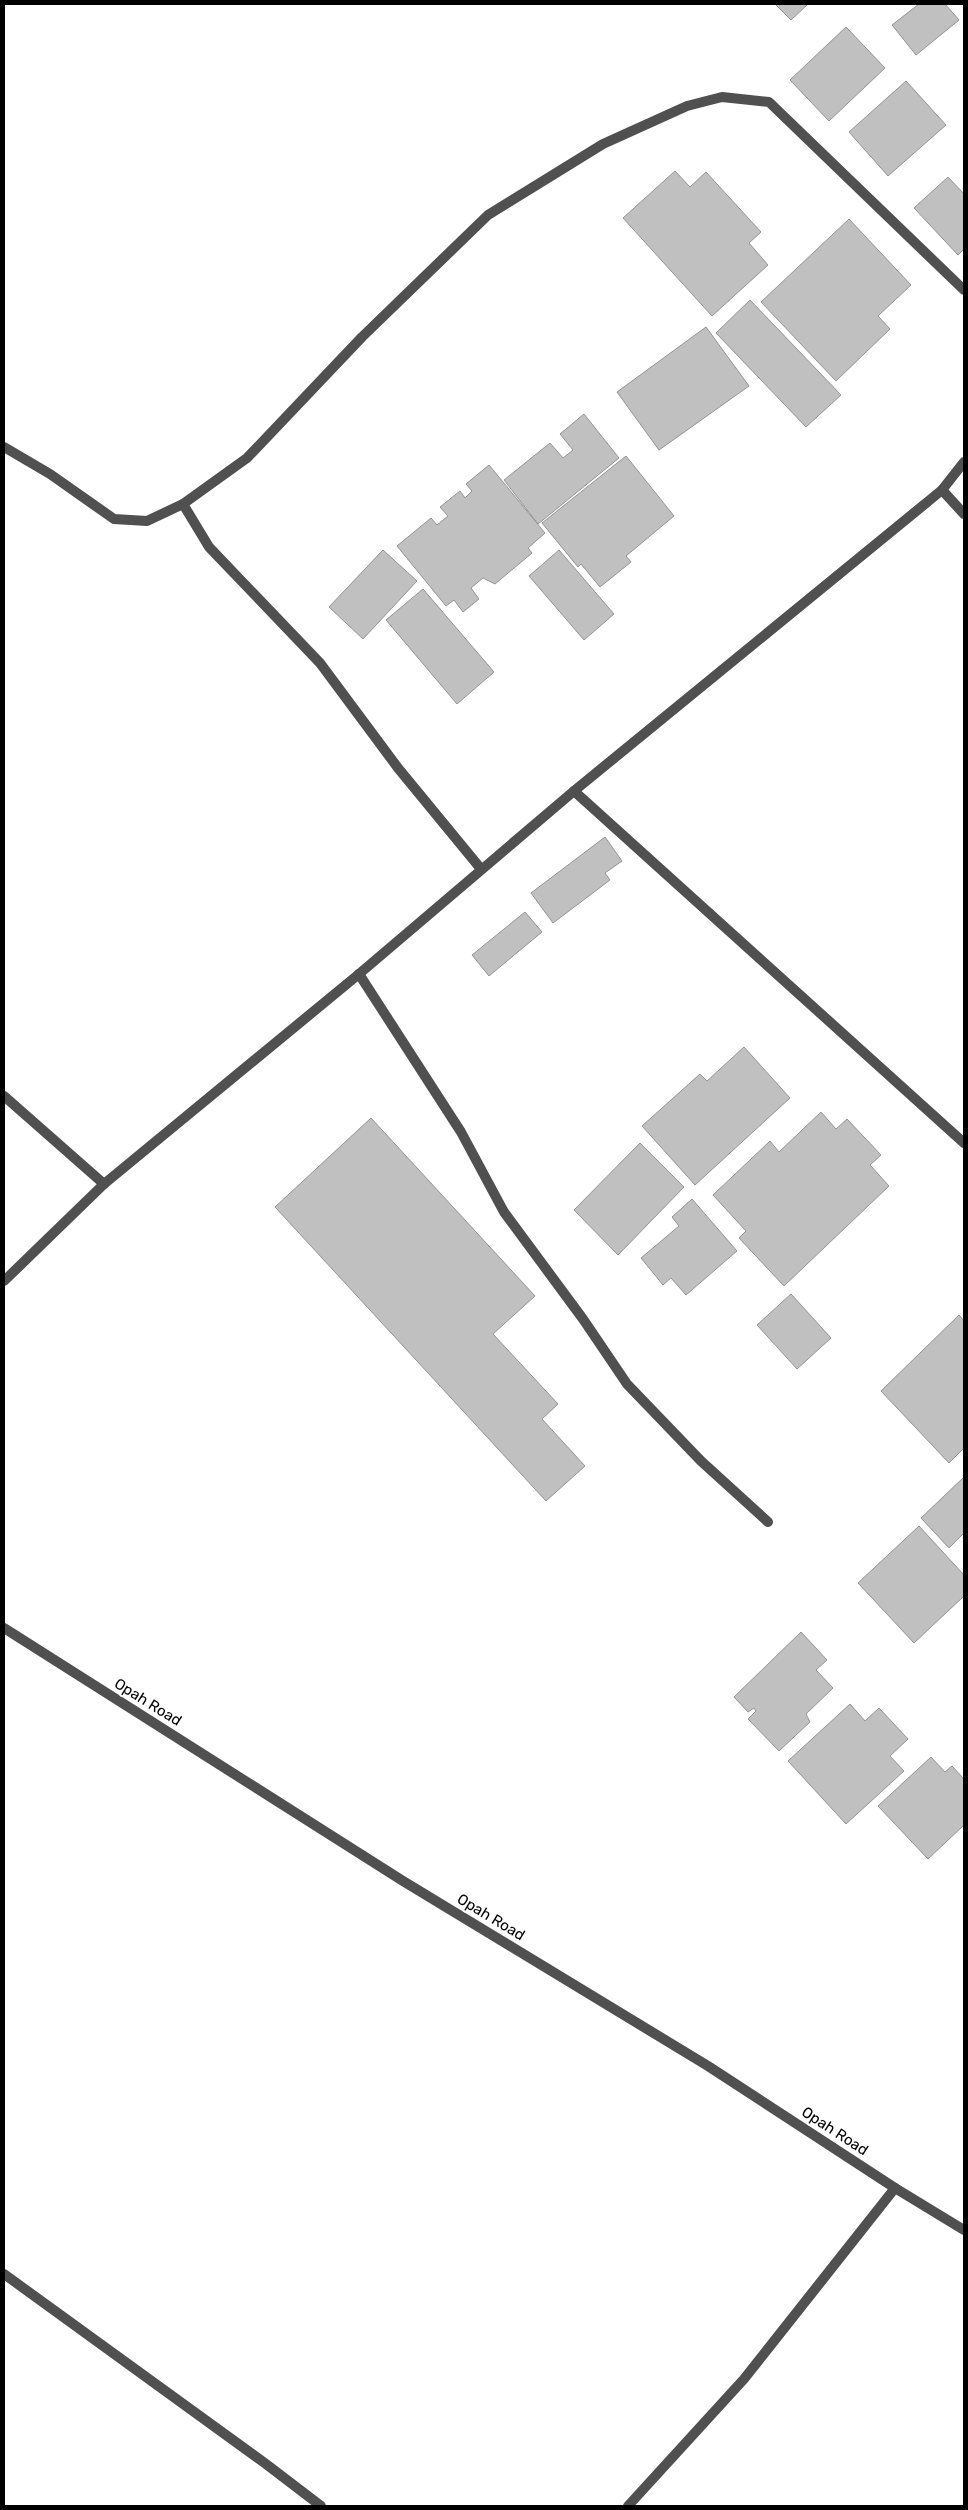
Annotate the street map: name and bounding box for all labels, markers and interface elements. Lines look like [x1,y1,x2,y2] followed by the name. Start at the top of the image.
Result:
[111,1674,185,1730] street label: Opah Road
[454,1890,528,1944] street label: Opah Road
[798,2103,872,2159] street label: Opah Road

